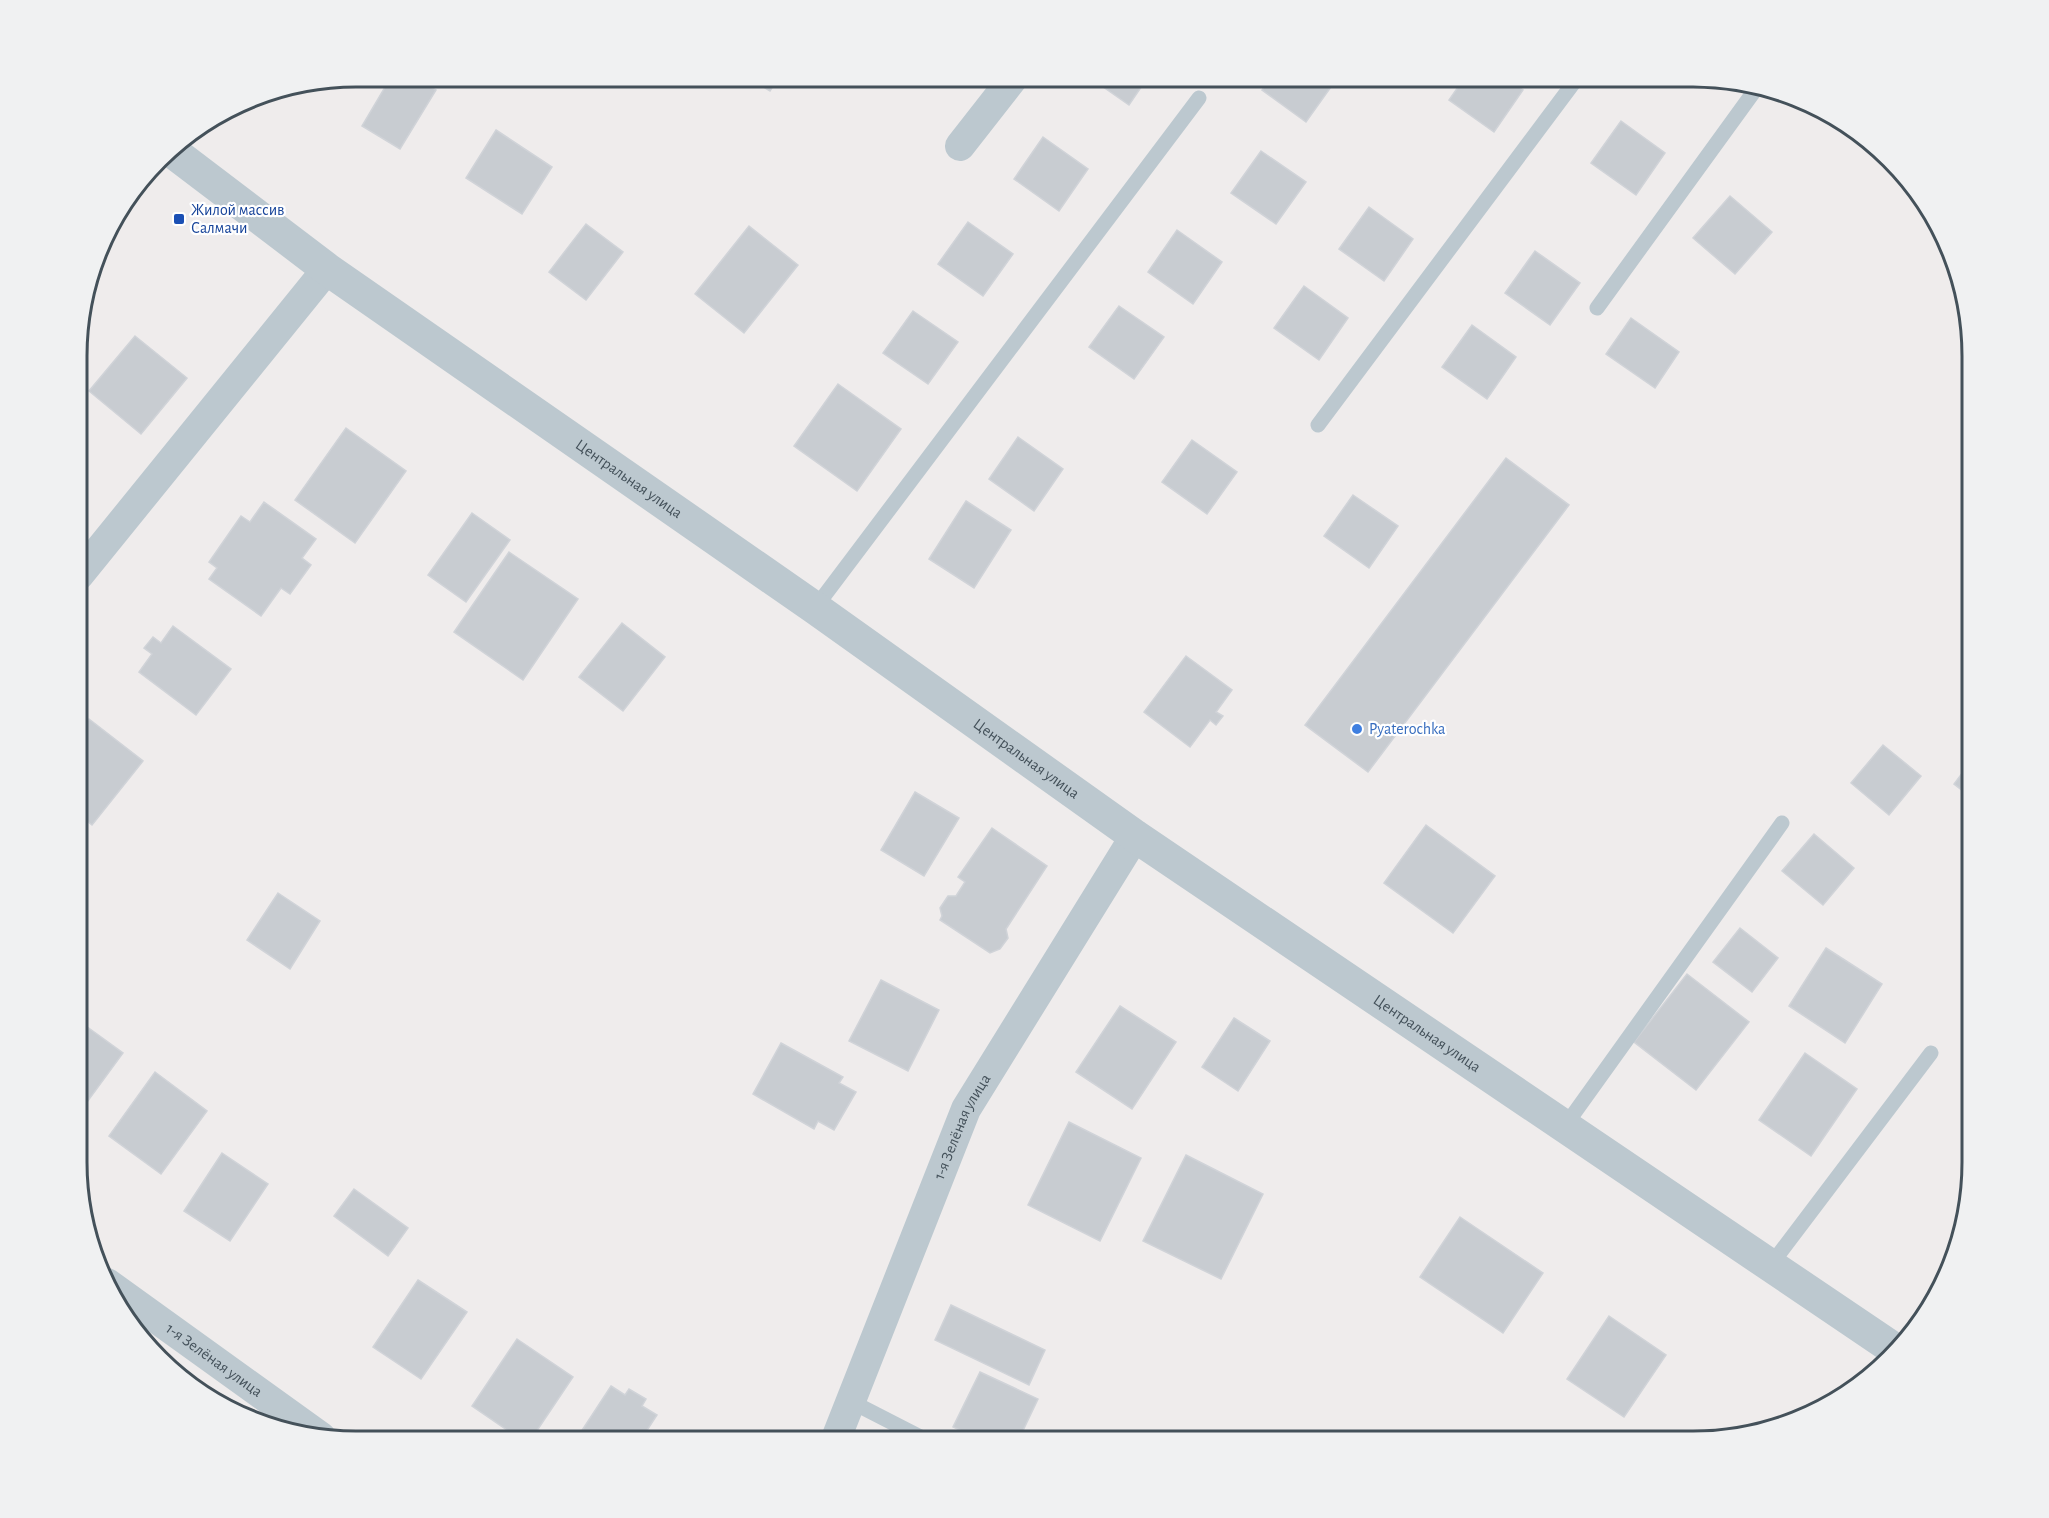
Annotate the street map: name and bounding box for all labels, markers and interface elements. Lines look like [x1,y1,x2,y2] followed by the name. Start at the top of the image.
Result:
[191,202,284,236] place label: Жилой массив Салмачи
[172,212,186,226] marker: Жилой массив Салмачи
[573,436,685,521] street label: Центральная улица
[970,715,1082,802] street label: Центральная улица
[1369,721,1445,738] place label: Pyaterochka
[1350,722,1364,736] marker: Pyaterochka
[1370,991,1484,1075] street label: Центральная улица
[931,1071,994,1182] street label: 1-я Зелёная улица
[163,1320,265,1400] street label: 1-я Зелёная улица

